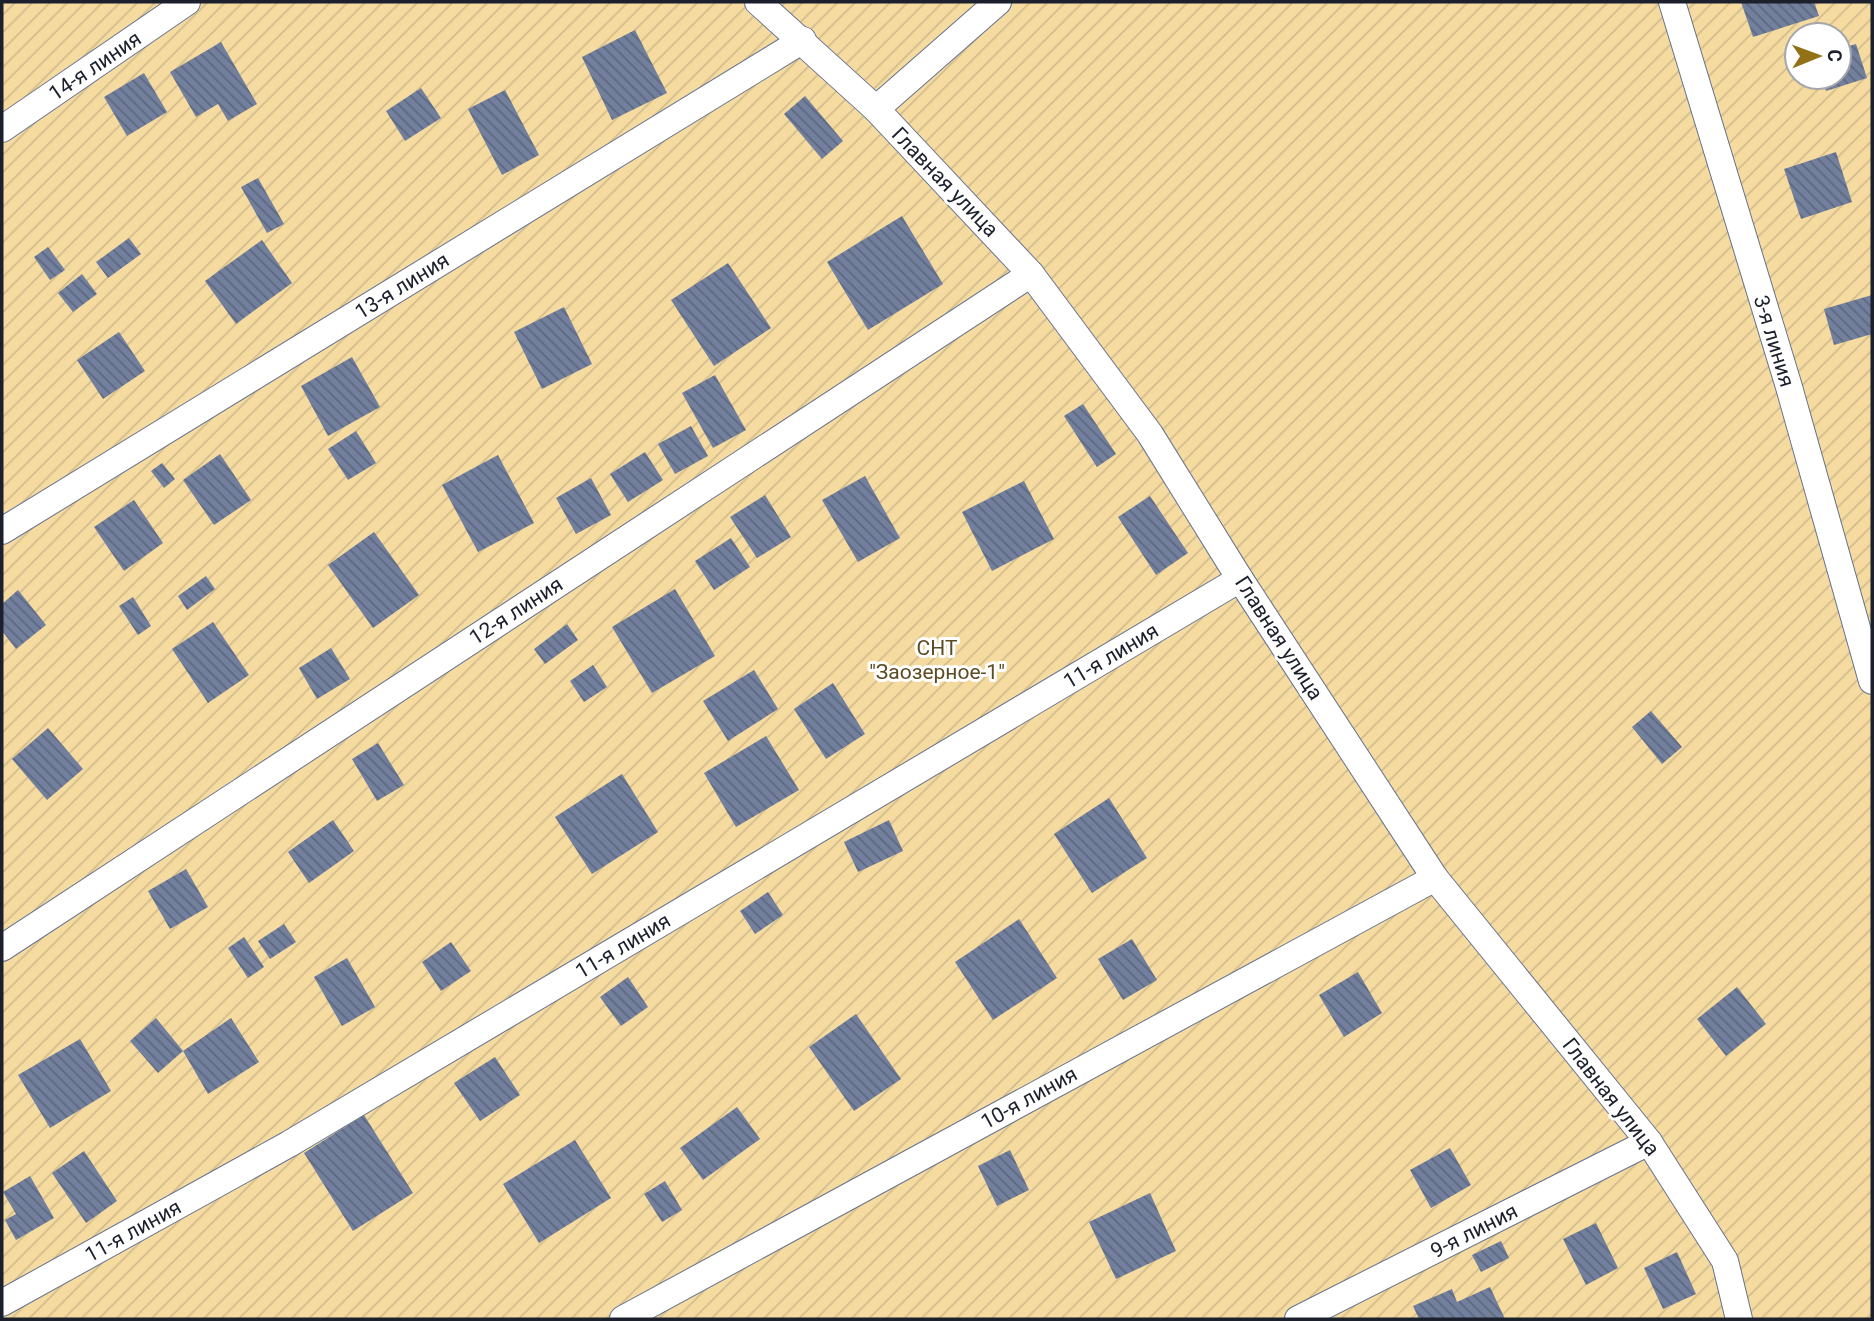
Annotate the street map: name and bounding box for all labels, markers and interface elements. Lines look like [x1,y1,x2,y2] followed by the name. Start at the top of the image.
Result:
[1783,21,1853,91] north arrow
[44,26,146,106] street label: 14-я линия
[1823,49,1846,62] text: С
[887,122,1003,242] street label: Главная улица
[351,248,453,324] street label: 13-я линия
[1749,292,1799,390] street label: 3-я линия
[465,572,567,650] street label: 12-я линия
[1230,572,1328,704] street label: Главная улица
[1059,618,1163,694] street label: 11-я линия
[869,636,1005,684] park label: СНТ "Заозерное-1"
[571,908,675,984] street label: 11-я линия
[1558,1033,1664,1161] street label: Главная улица
[977,1062,1081,1134] street label: 10-я линия
[81,1195,185,1267] street label: 11-я линия
[1427,1199,1521,1263] street label: 9-я линия

